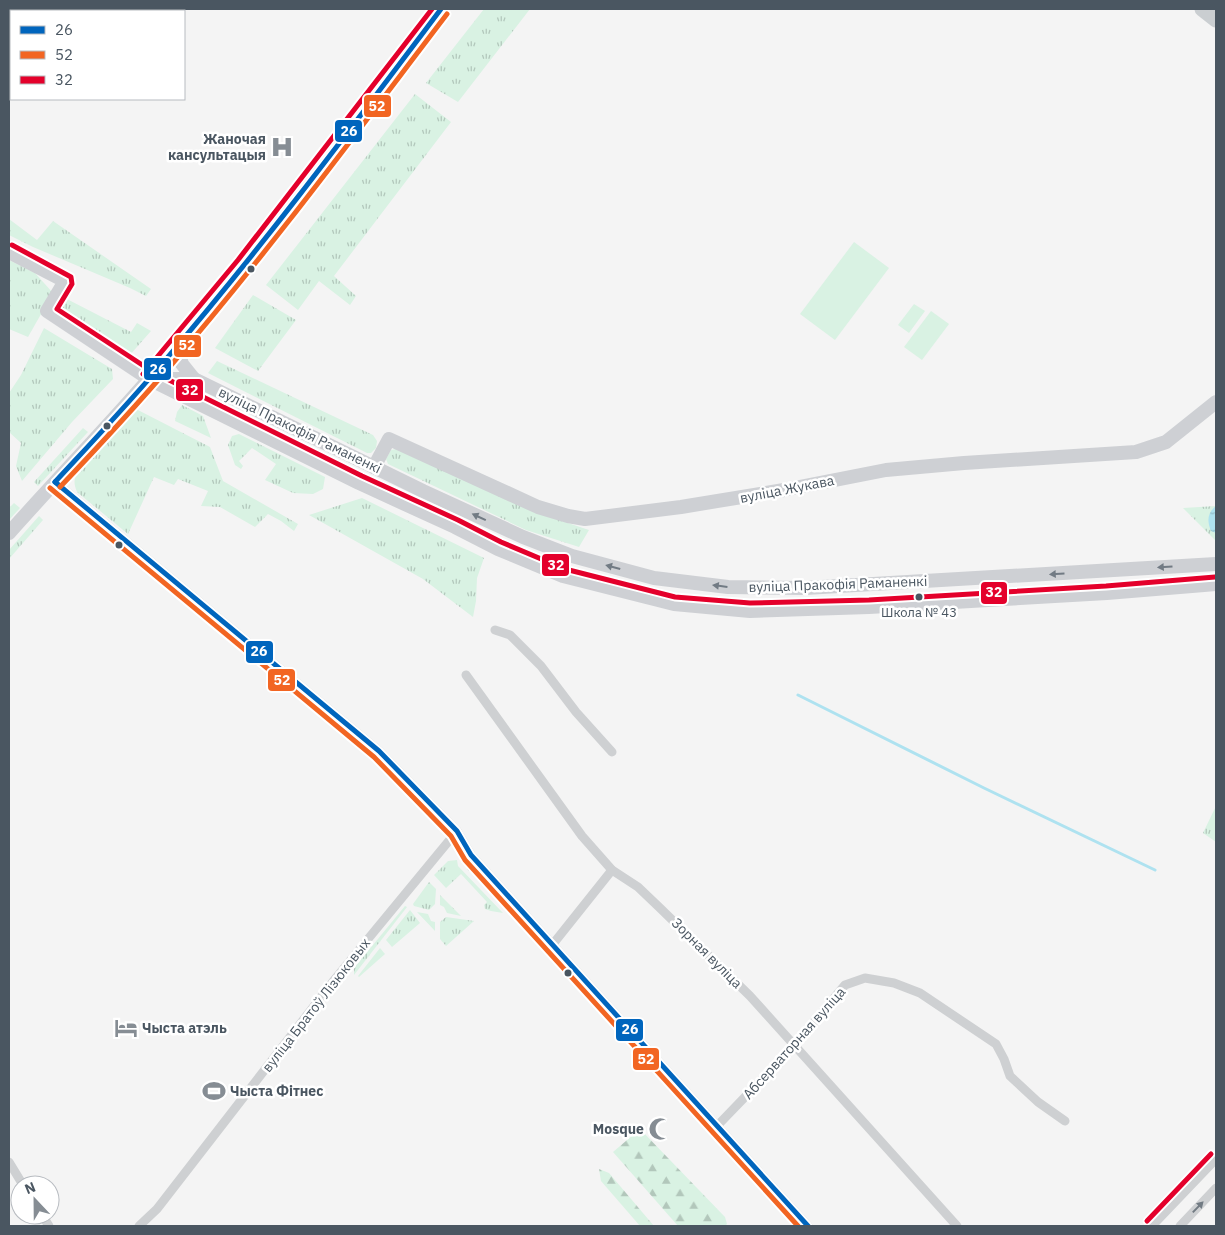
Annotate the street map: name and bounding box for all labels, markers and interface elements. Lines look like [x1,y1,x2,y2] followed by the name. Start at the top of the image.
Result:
[10,10,185,100] legend
[55,20,73,39] text: 26
[55,45,73,64] text: 52
[55,70,73,89] text: 32
[363,94,392,118] line badge: 52
[369,97,385,115] text: 52
[334,119,363,143] line badge: 26
[341,122,357,140] text: 26
[168,130,266,164] place label: Жаночая кансультацыя
[269,134,295,160] hospital icon: Жаночая кансультацыя
[246,264,256,274] unlabelled marker
[173,334,202,358] line badge: 52
[179,336,195,354] text: 52
[143,357,172,381] line badge: 26
[150,360,166,378] text: 26
[175,378,204,402] line badge: 32
[182,381,198,399] text: 32
[216,383,384,477] street label: вуліца Пракофія Раманенкі
[102,421,112,431] unlabelled marker
[738,471,836,507] street label: вуліца Жукава
[472,512,486,520] one-way arrow
[114,540,124,550] unlabelled marker
[541,553,570,577] line badge: 32
[548,556,564,574] text: 32
[605,563,620,571] one-way arrow
[1157,564,1173,572] one-way arrow
[1049,570,1065,578] one-way arrow
[748,572,928,596] street label: вуліца Пракофія Раманенкі
[980,581,1008,605] line badge: 32
[712,582,728,590] one-way arrow
[986,583,1002,601] text: 32
[914,592,924,602] marker: Школа № 43
[881,604,957,621] place label: Школа № 43
[245,640,274,664] line badge: 26
[251,642,267,660] text: 26
[267,668,296,692] line badge: 52
[274,671,290,689] text: 52
[668,914,746,992] street label: Зорная вуліца
[258,934,374,1076] street label: вуліца Братоў Лізюковых
[563,968,573,978] unlabelled marker
[739,983,850,1103] street label: Абсерваторная вуліца
[113,1015,139,1041] hotel icon: Чыста атэль
[615,1018,644,1042] line badge: 26
[142,1019,227,1037] place label: Чыста атэль
[622,1020,638,1038] text: 26
[632,1047,660,1071] line badge: 52
[638,1050,654,1068] text: 52
[201,1078,227,1104] sports icon: Чыста Фітнес
[230,1082,323,1100] place label: Чыста Фітнес
[647,1116,673,1142] mosque icon: Mosque
[593,1120,644,1138] place label: Mosque
[10,1175,60,1225] north arrow
[22,1178,38,1198] text: N
[1192,1202,1204,1214] one-way arrow

